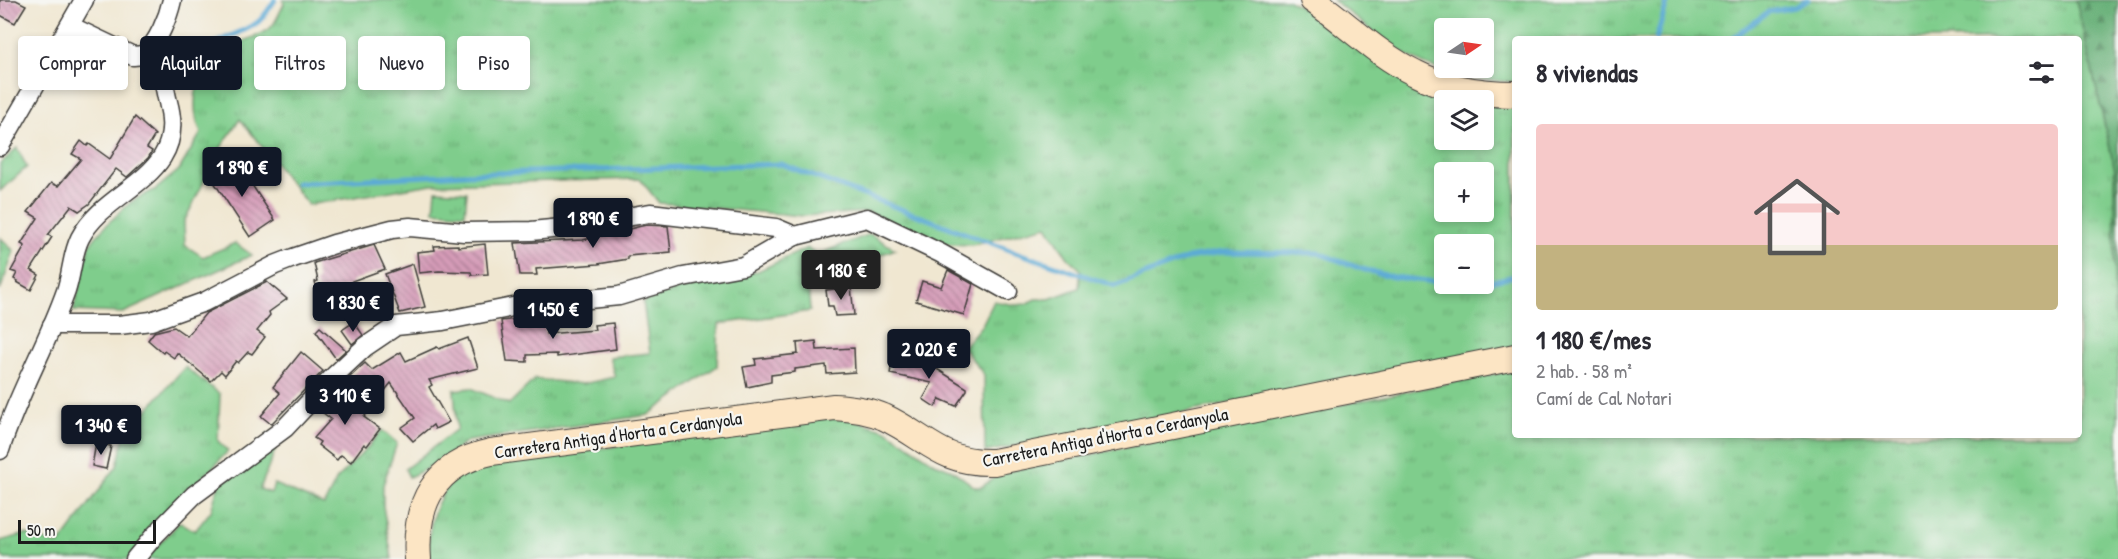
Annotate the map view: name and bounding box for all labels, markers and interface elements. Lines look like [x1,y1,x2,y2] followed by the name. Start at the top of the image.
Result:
[1434,18,1494,78] north arrow
[1434,18,1494,294] map controls
[18,36,128,90] chip: Comprar
[140,36,242,90] chip: Alquilar
[254,36,346,90] chip: Filtros
[358,36,445,90] chip: Nuevo
[457,36,530,90] chip: Piso
[1536,55,1638,90] text: 8 viviendas
[2025,56,2058,89] icon: filters
[1434,90,1494,150] button: layers
[187,147,297,198] pin: 1 890 €
[216,153,268,180] text: 1 890 €
[1434,162,1494,222] button: +
[1743,163,1851,271] icon: home
[538,198,648,249] pin: 1 890 €
[567,204,619,231] text: 1 890 €
[1434,234,1494,294] button: −
[786,250,896,301] pin: 1 180 €
[816,256,866,283] text: 1 180 €
[298,282,408,333] pin: 1 830 €
[327,288,379,315] text: 1 830 €
[498,289,608,340] pin: 1 450 €
[528,295,579,322] text: 1 450 €
[1536,322,1651,357] text: 1 180 €/mes
[874,329,984,380] pin: 2 020 €
[901,335,957,362] text: 2 020 €
[1536,357,1632,384] text: 2 hab. · 58 m²
[290,375,400,426] pin: 3 110 €
[319,381,371,408] text: 3 110 €
[1536,384,1672,411] text: Camí de Cal Notari
[980,401,1230,473] street label: Carretera Antiga d'Horta a Cerdanyola
[46,405,156,456] pin: 1 340 €
[493,405,743,465] street label: Carretera Antiga d'Horta a Cerdanyola
[75,411,127,438] text: 1 340 €
[18,517,156,544] scale bar
[27,519,56,541] text: 50 m

